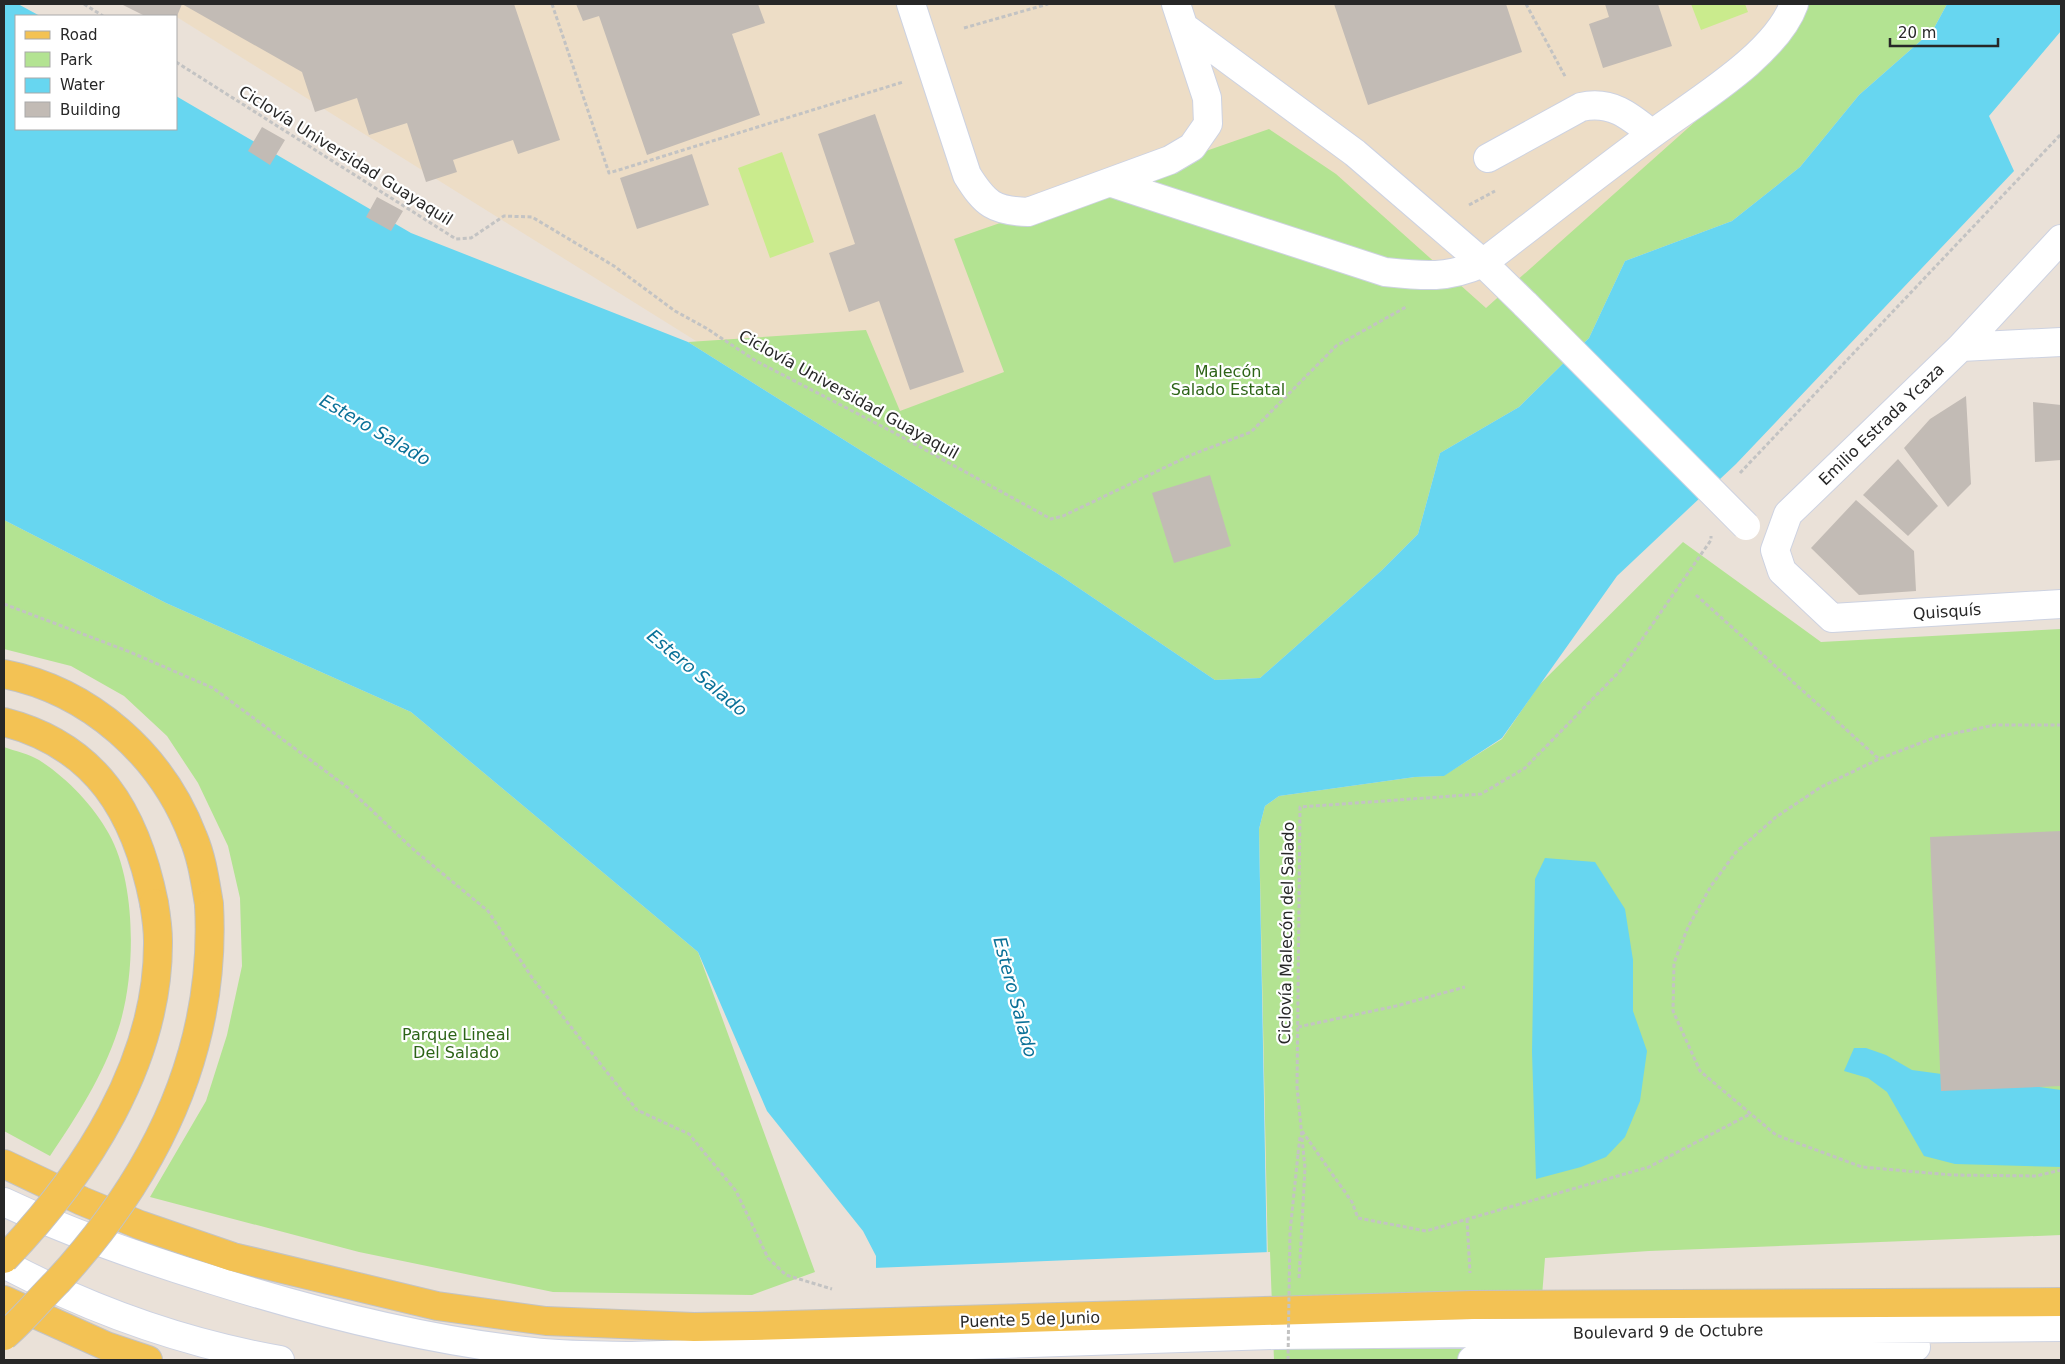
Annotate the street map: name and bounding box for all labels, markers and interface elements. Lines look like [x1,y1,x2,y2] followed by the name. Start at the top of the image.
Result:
[15,15,178,130] legend
[1890,15,1998,47] scale bar
[1898,24,1936,42] text: 20 m
[60,26,98,44] text: Road
[60,51,93,69] text: Park
[60,76,105,94] text: Water
[235,82,456,229] street label: Ciclovía Universidad Guayaquil
[60,101,121,119] text: Building
[736,326,962,463] street label: Ciclovía Universidad Guayaquil
[1815,360,1948,489] street label: Emilio Estrada Ycaza
[1171,362,1285,399] park label: Malecón Salado Estatal
[316,389,434,470] water label: Estero Salado
[1912,600,1982,623] street label: Quisquís
[643,625,752,720] water label: Estero Salado
[1275,821,1298,1045] street label: Ciclovía Malecón del Salado
[989,934,1042,1059] water label: Estero Salado
[402,1025,510,1062] park label: Parque Lineal Del Salado
[960,1308,1100,1331] street label: Puente 5 de Junio
[1573,1320,1763,1343] street label: Boulevard 9 de Octubre

